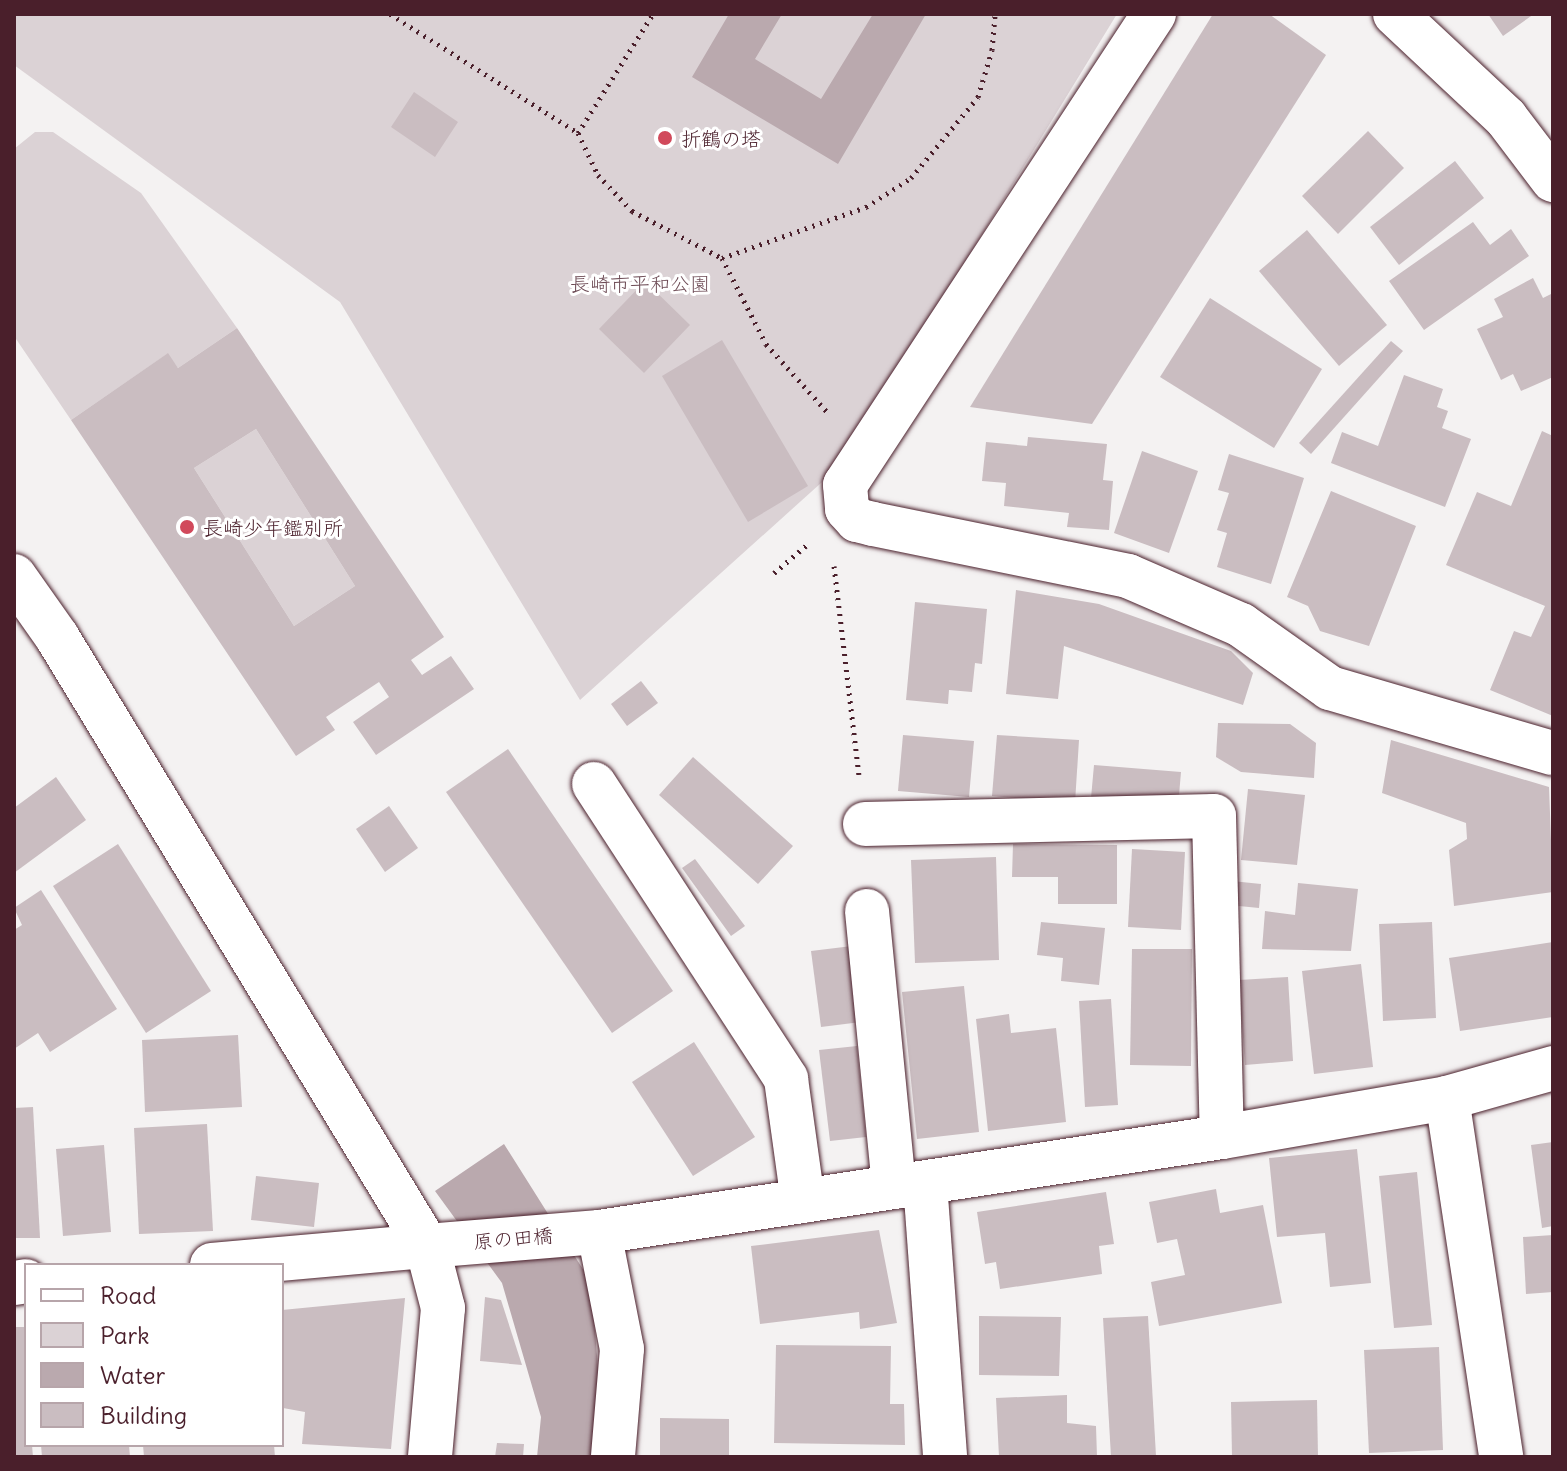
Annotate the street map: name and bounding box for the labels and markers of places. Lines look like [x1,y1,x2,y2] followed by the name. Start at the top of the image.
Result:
[681,126,761,150] place label: 折鶴の塔
[656,129,674,147] marker: 折鶴の塔
[203,515,343,539] place label: 長崎少年鑑別所
[178,518,196,536] marker: 長崎少年鑑別所

